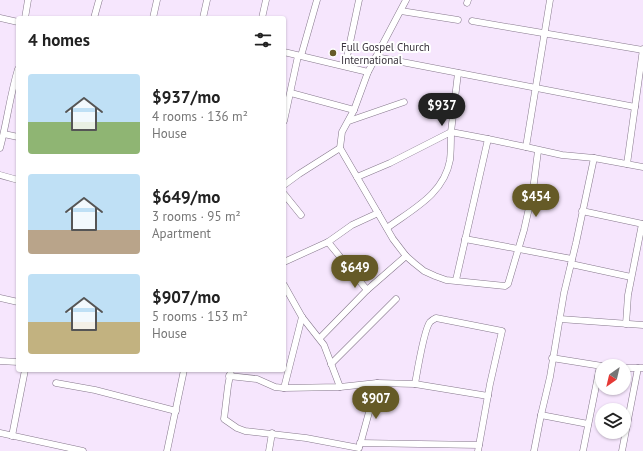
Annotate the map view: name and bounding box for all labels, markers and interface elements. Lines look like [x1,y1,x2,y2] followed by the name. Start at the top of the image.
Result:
[28,29,90,51] text: 4 homes
[252,29,274,51] icon: filters
[341,40,430,67] place label: Full Gospel Church International
[328,48,338,58] marker: Full Gospel Church International
[152,86,220,108] text: $937/mo
[60,90,108,138] icon: home
[418,93,466,127] pin: $937
[427,97,457,114] text: $937
[152,108,248,125] text: 4 rooms · 136 m²
[152,125,187,142] text: House
[512,184,560,218] pin: $454
[152,186,220,208] text: $649/mo
[521,188,551,205] text: $454
[60,190,108,238] icon: home
[152,208,241,225] text: 3 rooms · 95 m²
[152,225,211,242] text: Apartment
[331,255,379,289] pin: $649
[340,259,370,276] text: $649
[152,286,220,308] text: $907/mo
[60,290,108,338] icon: home
[152,308,248,325] text: 5 rooms · 153 m²
[152,325,187,342] text: House
[595,359,631,395] north arrow
[595,359,631,439] map controls
[352,386,400,420] pin: $907
[361,390,391,407] text: $907
[595,403,631,439] button: layers

